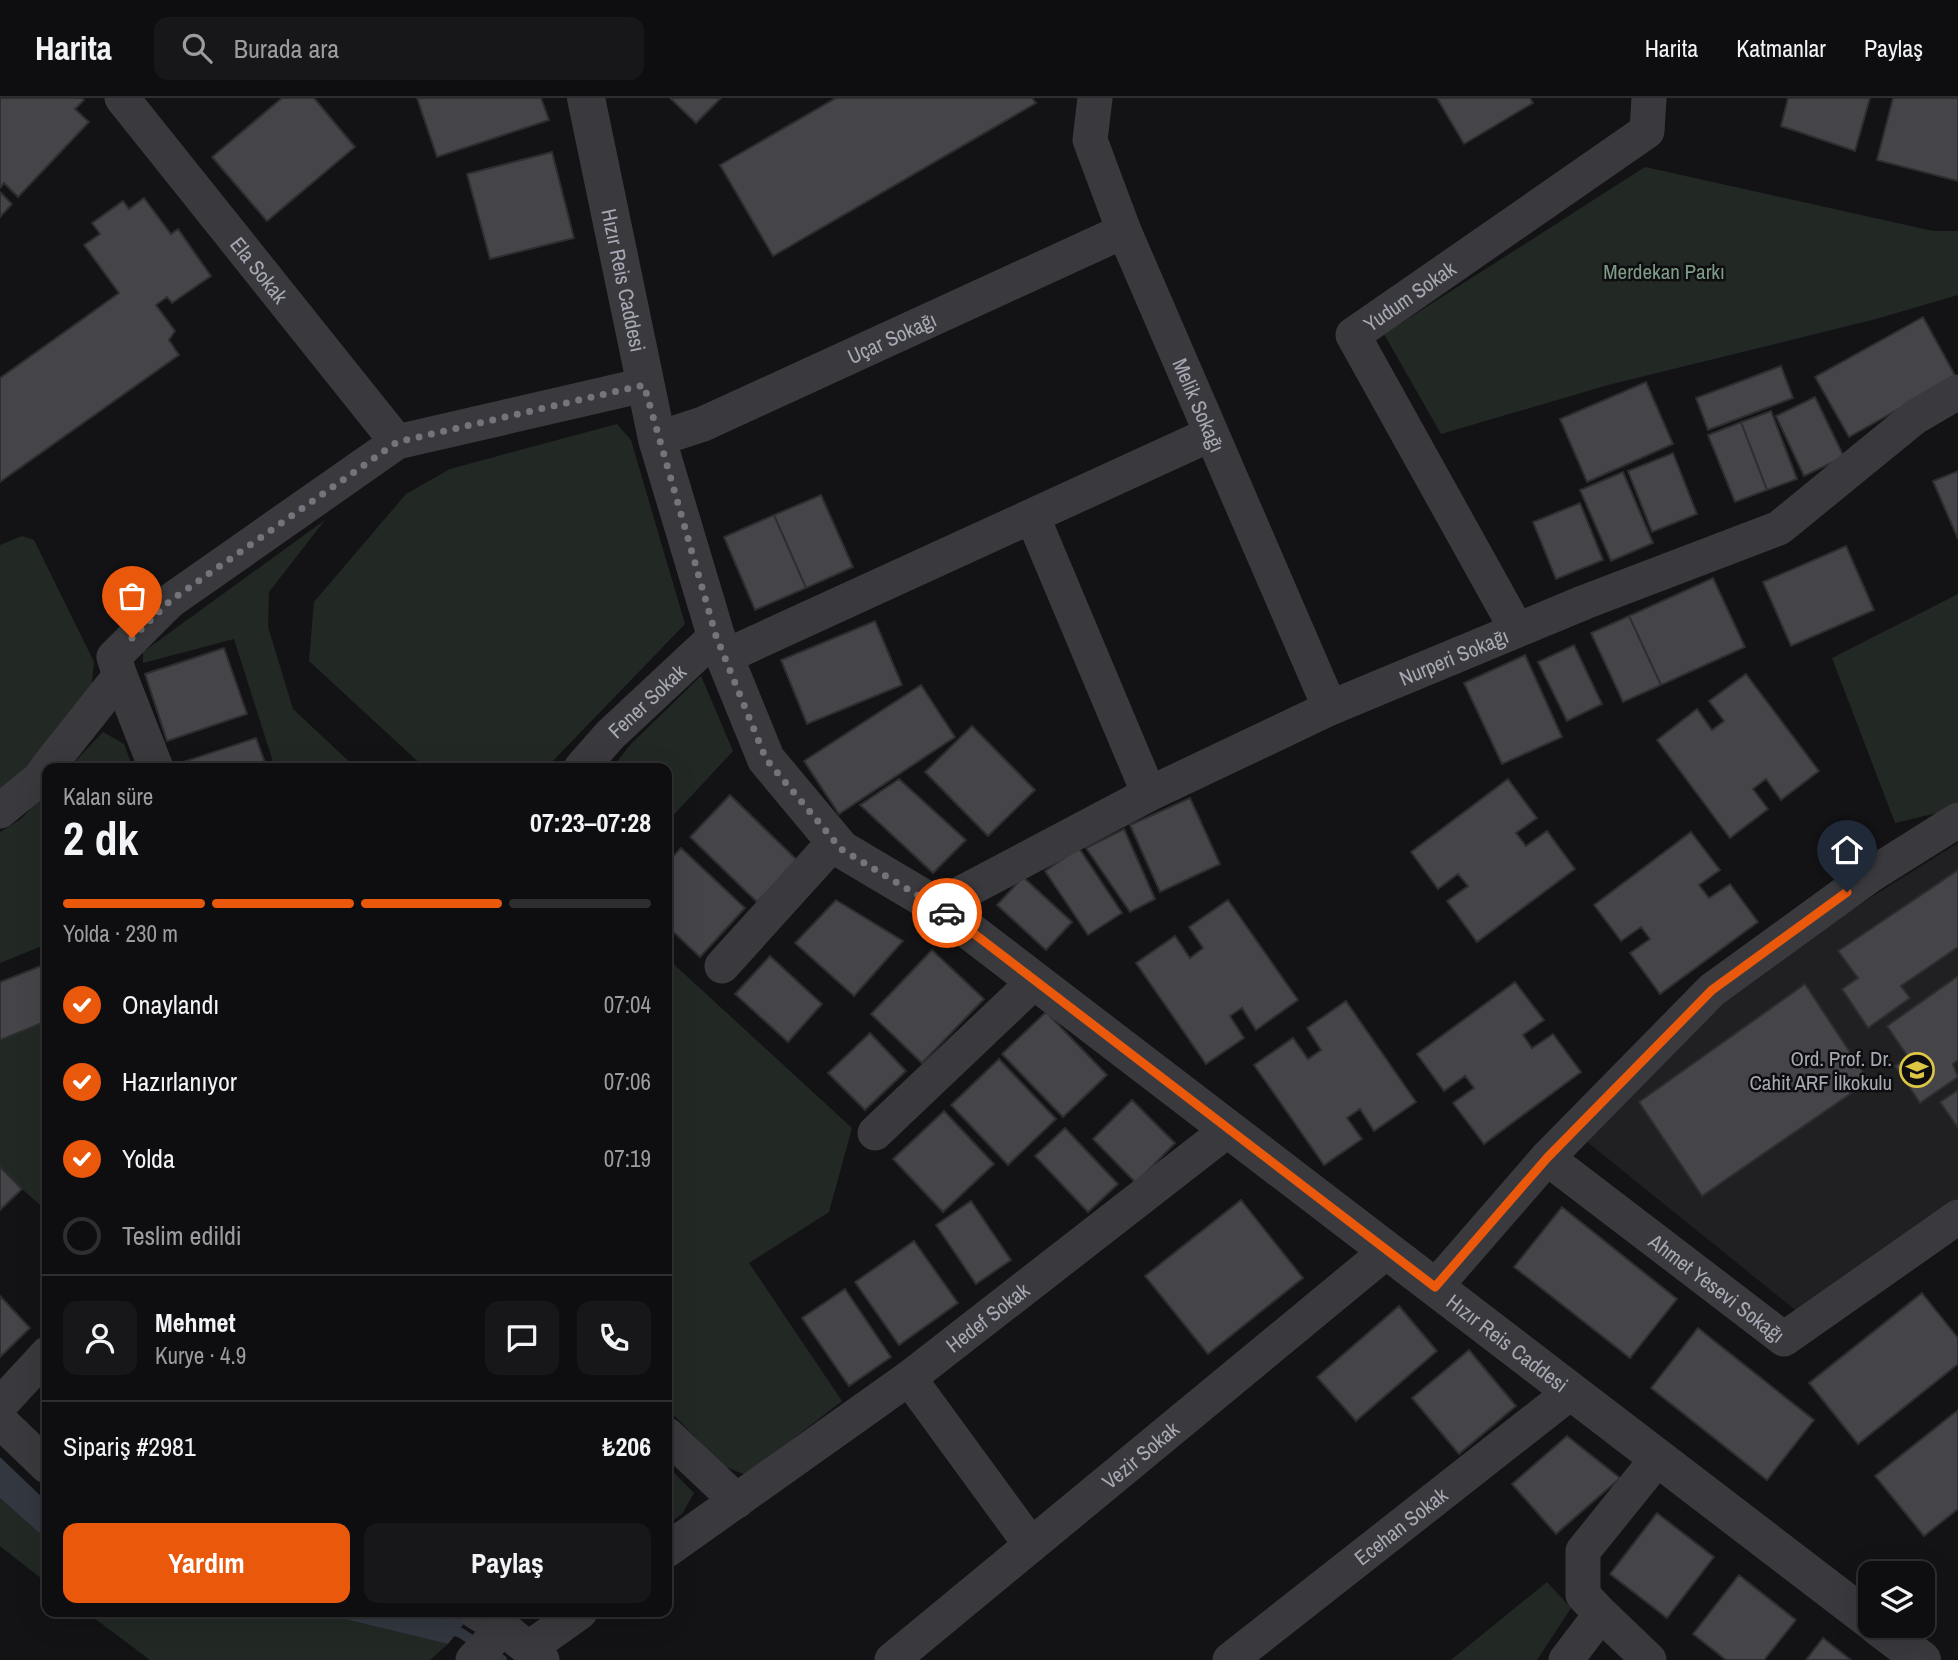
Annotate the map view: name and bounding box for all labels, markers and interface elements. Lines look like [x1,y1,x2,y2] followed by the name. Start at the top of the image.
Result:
[154,17,644,80] search box
[35,26,112,70] text: Harita
[178,29,216,67] icon: search
[234,31,339,66] text: Burada ara
[1645,32,1698,64] text: Harita
[1736,32,1826,64] text: Katmanlar
[1864,32,1923,64] text: Paylaş
[595,206,653,354] street label: Hızır Reis Caddesi
[224,230,295,309] street label: Ela Sokak
[1357,254,1462,338] street label: Yudum Sokak
[1603,257,1725,286] park label: Merdekan Parkı
[843,305,941,370] street label: Uçar Sokağı
[1166,354,1232,457] street label: Melik Sokağı
[102,566,162,638] pin
[113,577,151,615] icon: bag
[1395,621,1513,692] street label: Nurperi Sokağı
[601,657,692,744] street label: Fener Sokak
[63,781,153,812] text: Kalan süre
[530,805,651,840] text: 07:23–07:28
[63,807,139,869] text: 2 dk
[1817,820,1877,892] pin
[1828,831,1866,869] icon: home
[912,878,982,948] courier
[928,894,966,932] icon: car
[63,918,178,949] text: Yolda · 230 m
[63,986,101,1024] icon: check
[122,987,219,1022] text: Onaylandı
[604,989,651,1020] text: 07:04
[1749,1044,1892,1097] place label: Ord. Prof. Dr. Cahit ARF İlkokulu
[1898,1051,1936,1089] school or university icon: Ord. Prof. Dr. Cahit ARF İlkokulu
[63,1063,101,1101] icon: check
[122,1064,237,1099] text: Hazırlanıyor
[604,1066,651,1097] text: 07:06
[63,1140,101,1178] icon: check
[122,1141,175,1176] text: Yolda
[604,1143,651,1174] text: 07:19
[122,1218,242,1253] text: Teslim edildi
[1642,1226,1791,1349] street label: Ahmet Yesevi Sokağı
[939,1275,1035,1359] street label: Hedef Sokak
[1441,1287,1574,1398] street label: Hızır Reis Caddesi
[63,1301,137,1375] button: person
[485,1301,559,1375] button: chat
[577,1301,651,1375] button: phone
[155,1305,236,1340] text: Mehmet
[155,1340,246,1371] text: Kurye · 4.9
[1096,1414,1185,1495] street label: Vezir Sokak
[63,1429,196,1464] text: Sipariş #2981
[602,1429,651,1464] text: ₺206
[1348,1480,1454,1572] street label: Ecehan Sokak
[63,1523,350,1603] button: Yardım
[364,1523,651,1603] button: Paylaş
[1858,1561,1935,1638] map controls
[1858,1561,1935,1638] button: layers

